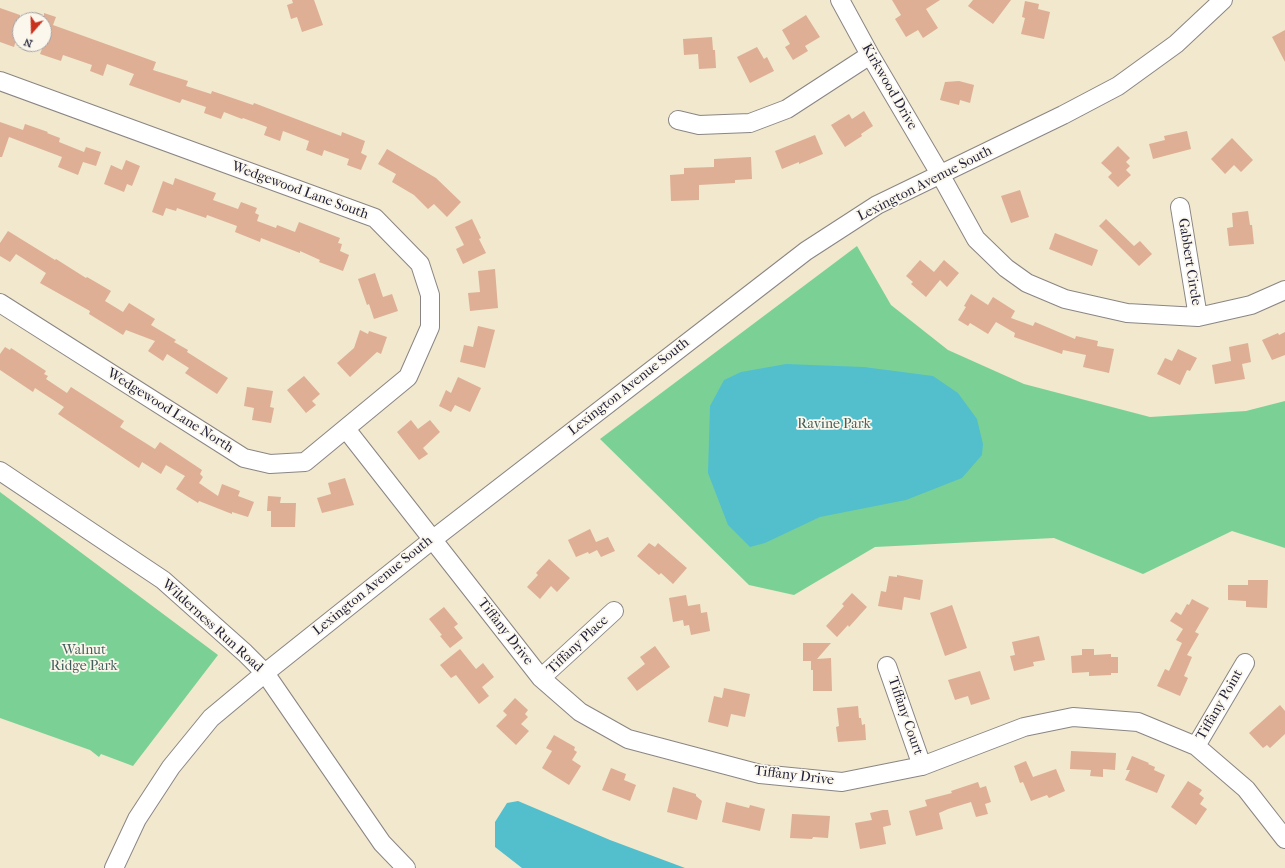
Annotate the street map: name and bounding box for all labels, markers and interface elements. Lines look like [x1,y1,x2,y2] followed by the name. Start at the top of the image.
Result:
[12,12,52,52] north arrow
[22,35,34,50] text: N
[858,41,920,133] street label: Kirkwood Drive
[855,143,995,225] street label: Lexington Avenue South
[229,158,371,224] street label: Wedgewood Lane South
[1174,217,1204,307] street label: Gabbert Circle
[565,335,693,439] street label: Lexington Avenue South
[104,365,236,457] street label: Wedgewood Lane North
[797,417,871,433] park label: Ravine Park
[310,533,436,639] street label: Lexington Avenue South
[158,576,266,676] street label: Wilderness Run Road
[474,595,536,669] street label: Tiffany Drive
[544,612,612,678] street label: Tiffany Place
[50,643,118,676] park label: Walnut Ridge Park
[1193,667,1247,743] street label: Tiffany Point
[884,675,926,757] street label: Tiffany Court
[753,763,835,789] street label: Tiffany Drive

